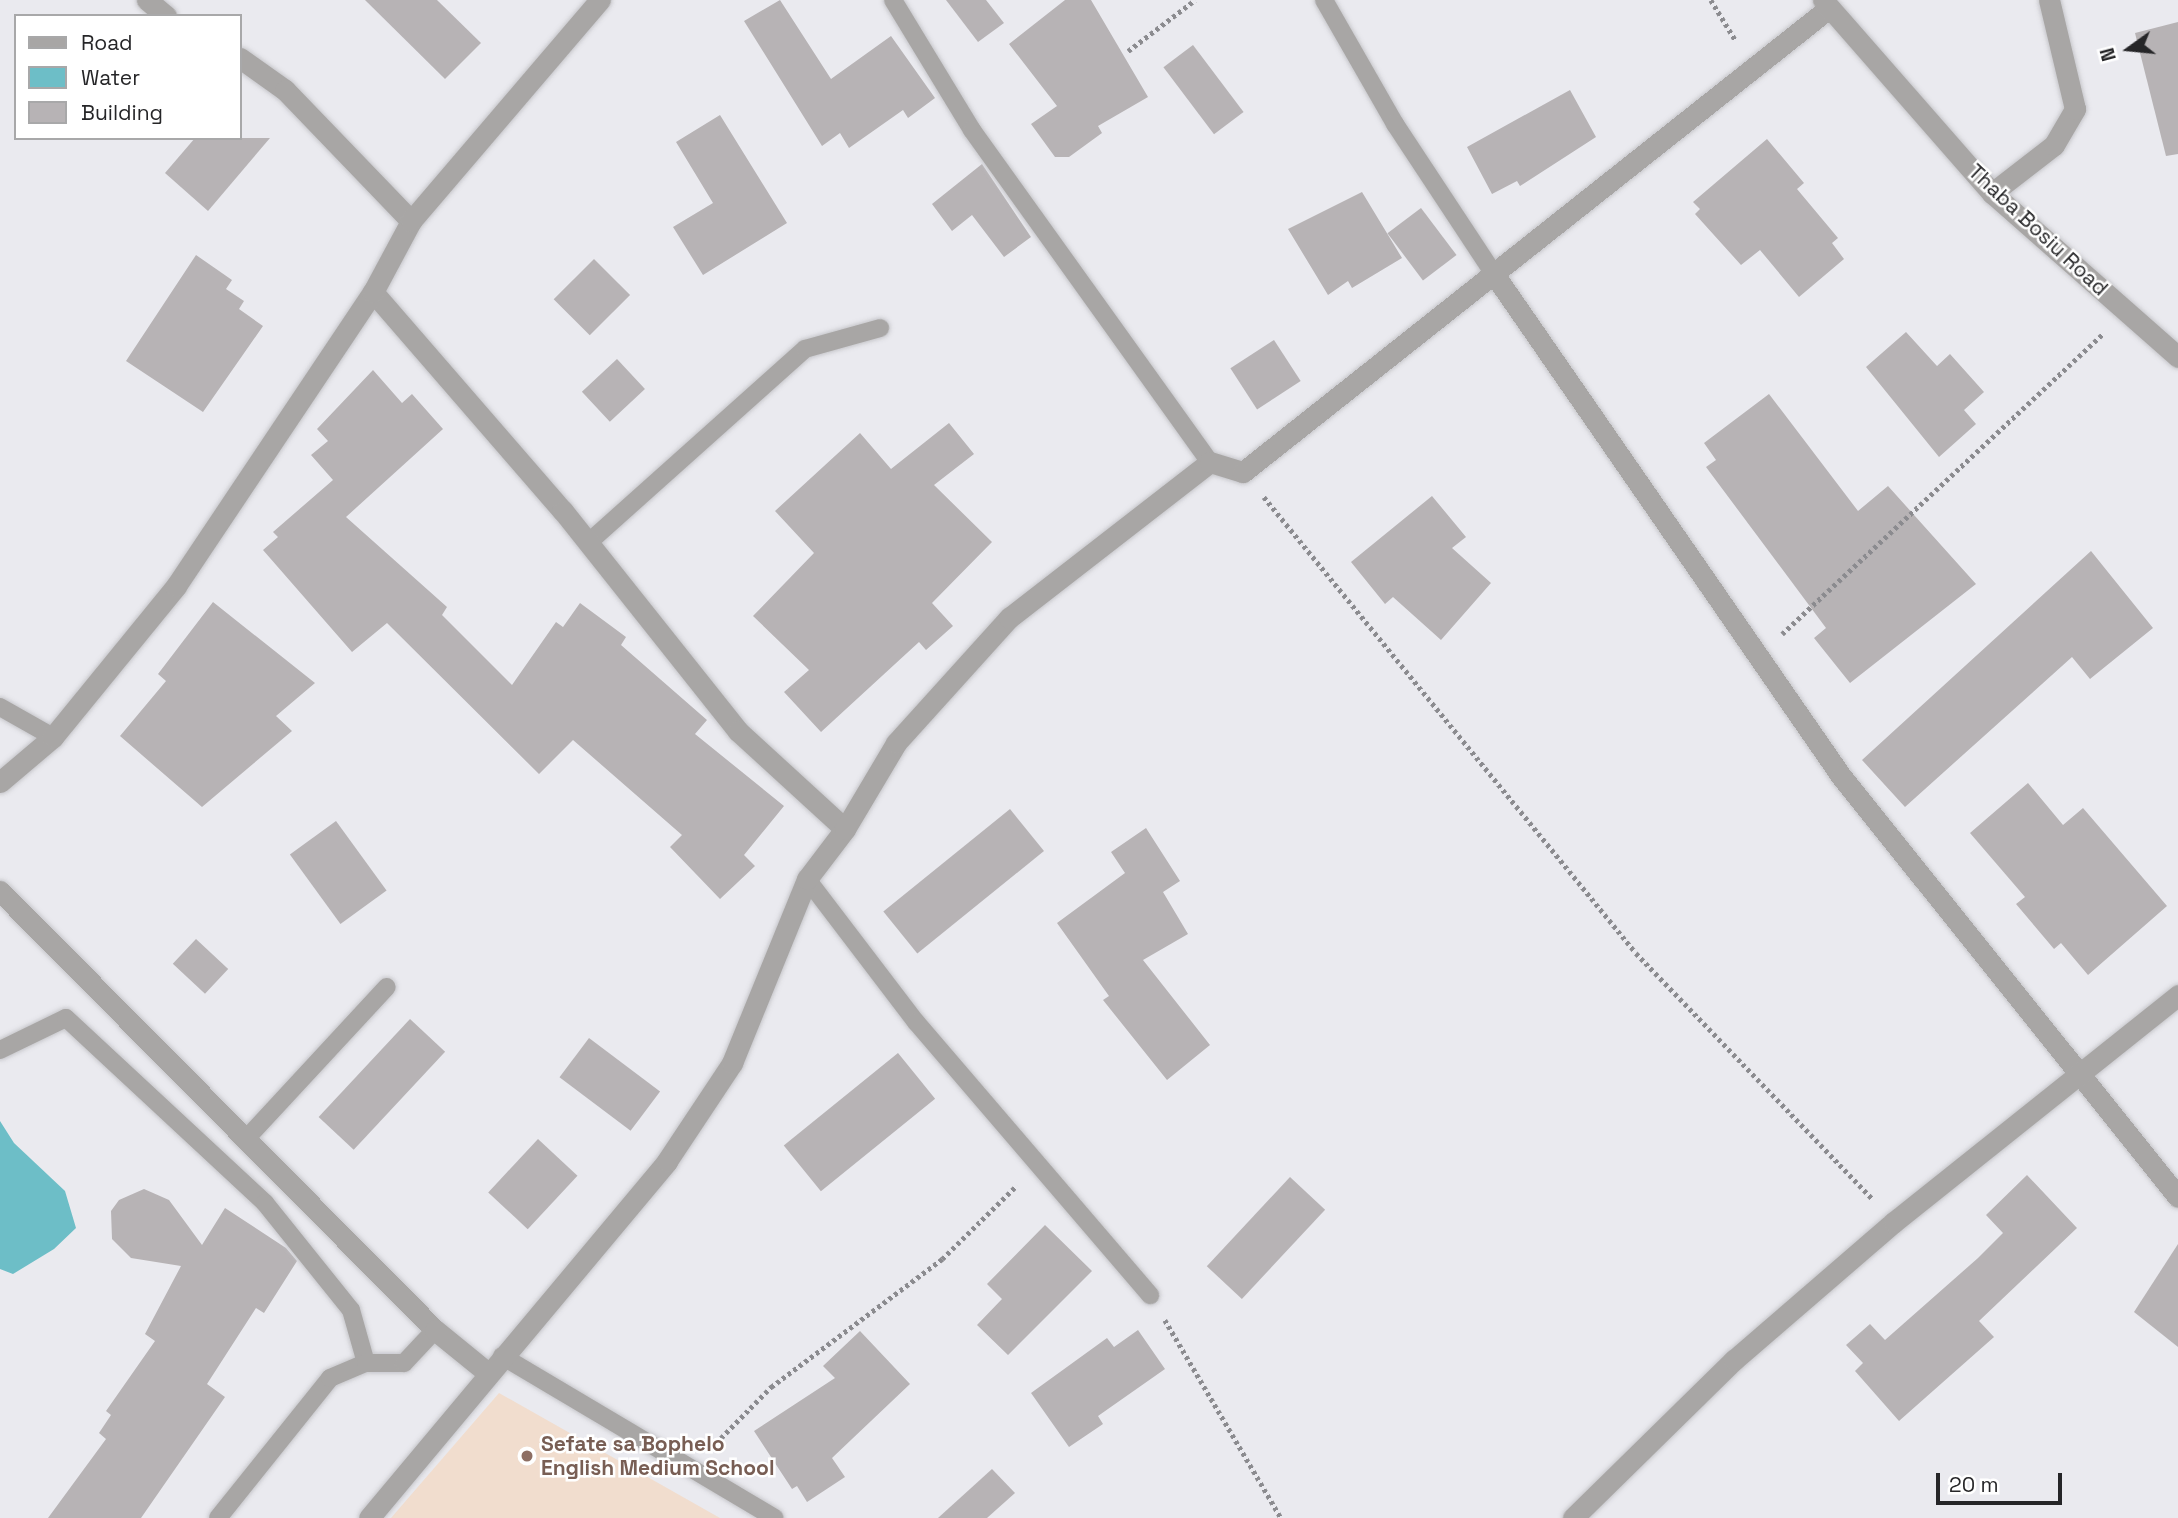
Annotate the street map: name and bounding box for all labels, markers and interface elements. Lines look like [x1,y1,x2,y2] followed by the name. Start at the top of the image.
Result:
[14,14,242,140] legend
[2094,14,2164,84] north arrow
[81,29,133,56] text: Road
[2095,45,2122,64] text: N
[81,64,140,91] text: Water
[81,99,163,126] text: Building
[1963,159,2113,301] street label: Thaba Bosiu Road
[541,1431,774,1481] place label: Sefate sa Bophelo English Medium School
[519,1448,535,1464] marker: Sefate sa Bophelo English Medium School
[1940,1458,2066,1502] scale bar
[1949,1471,1999,1498] text: 20 m

